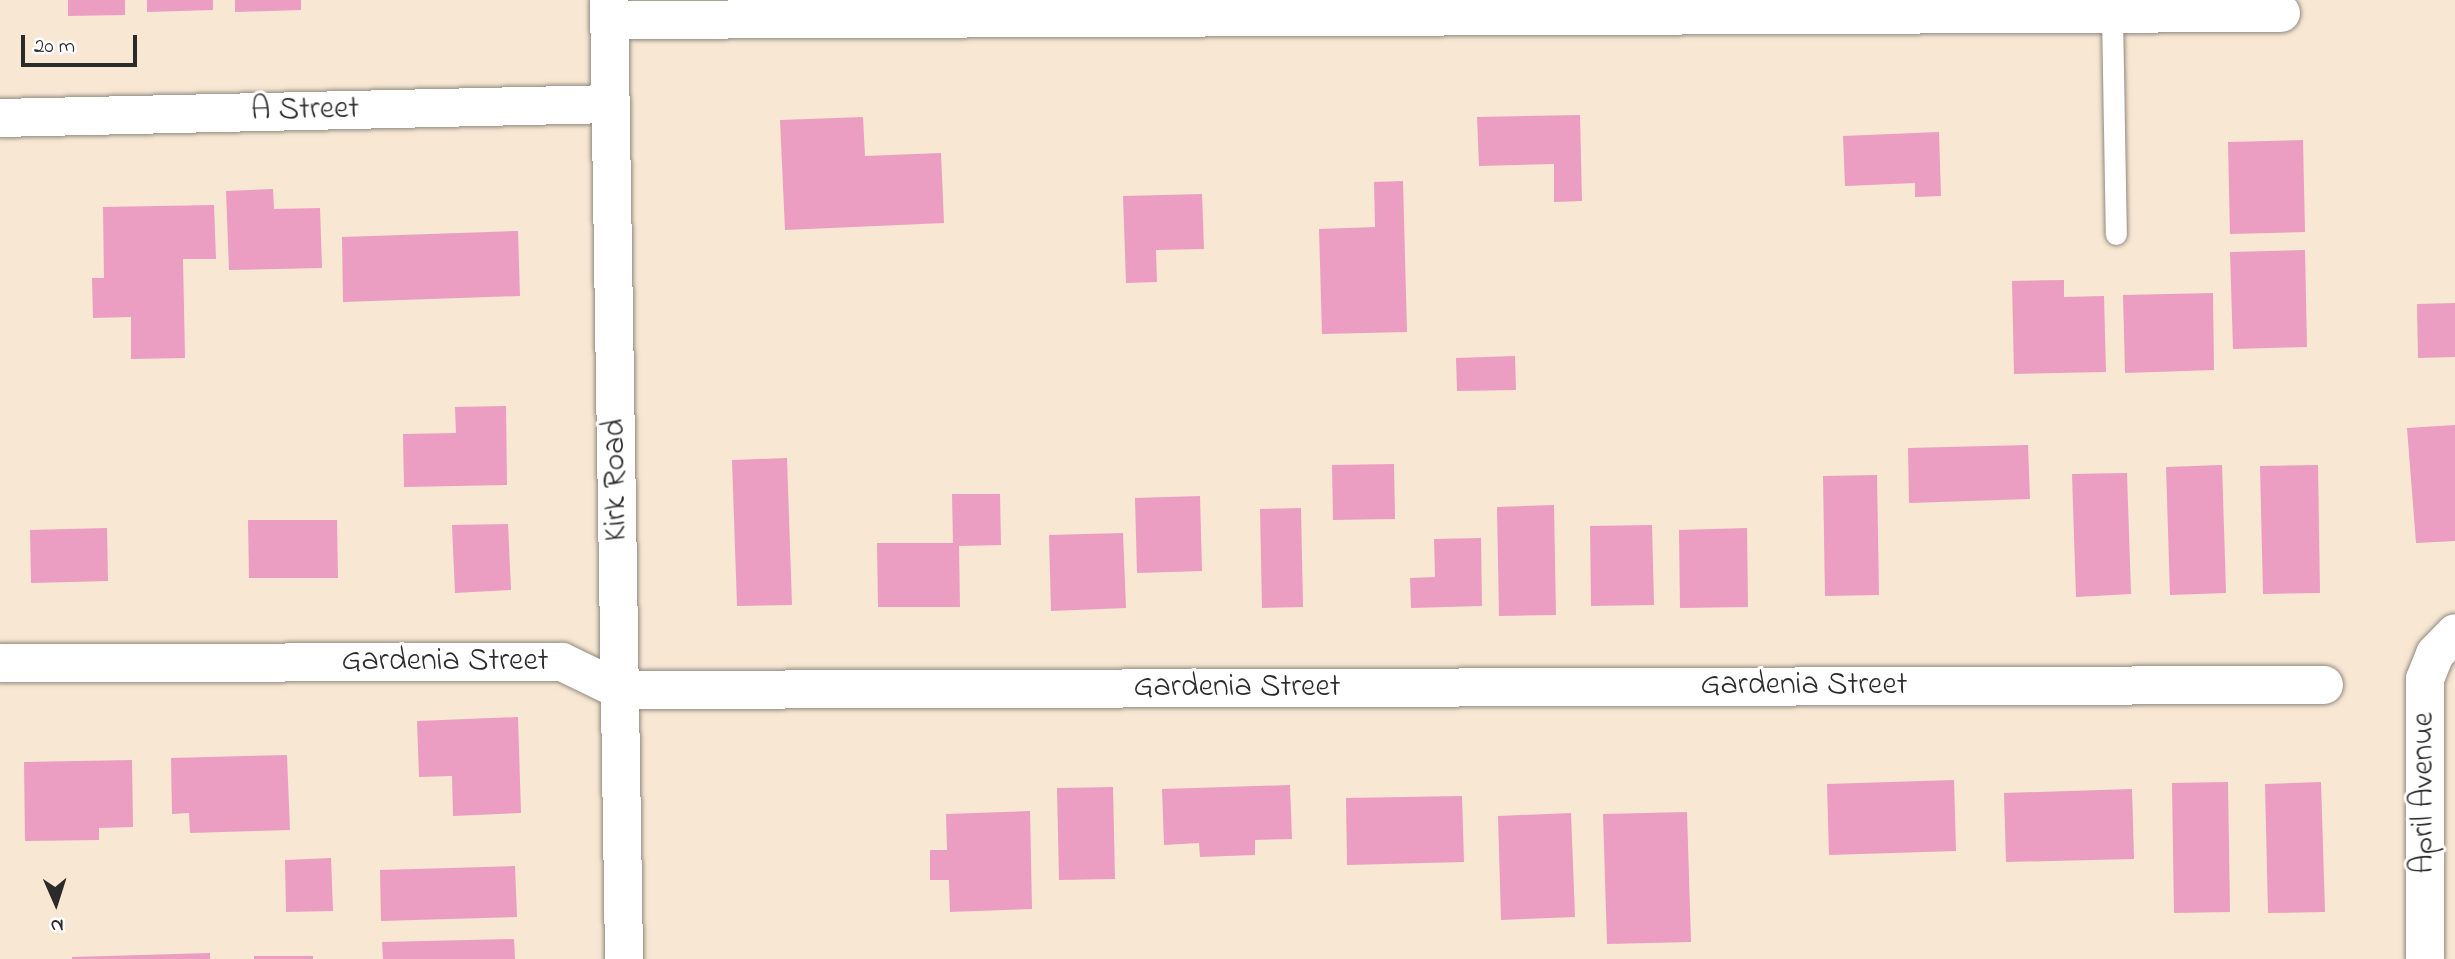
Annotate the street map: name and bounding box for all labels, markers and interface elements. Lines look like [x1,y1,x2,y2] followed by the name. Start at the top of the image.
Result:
[24,21,140,65] scale bar
[34,32,75,62] text: 20 m
[250,91,360,131] street label: A Street
[597,418,637,542] street label: Kirk Road
[341,643,549,681] street label: Gardenia Street
[1700,667,1908,705] street label: Gardenia Street
[1133,669,1341,707] street label: Gardenia Street
[2406,712,2444,874] street label: April Avenue
[21,868,91,938] north arrow
[50,911,64,938] text: N

